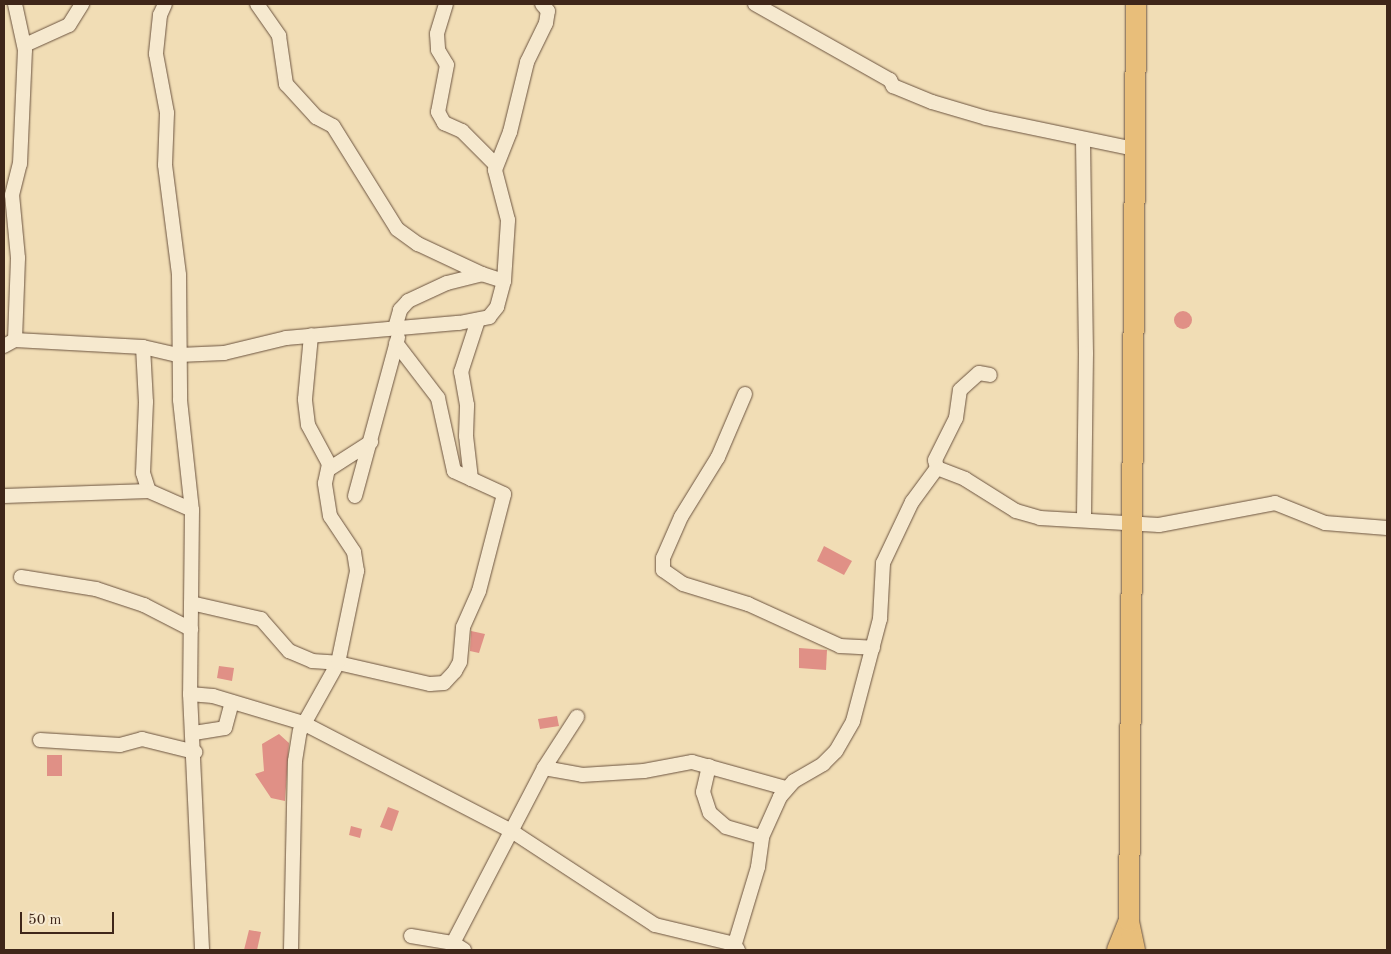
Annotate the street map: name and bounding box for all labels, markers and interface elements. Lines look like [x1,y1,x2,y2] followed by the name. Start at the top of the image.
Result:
[22,902,116,934] scale bar
[28,913,62,928] text: 50 m

